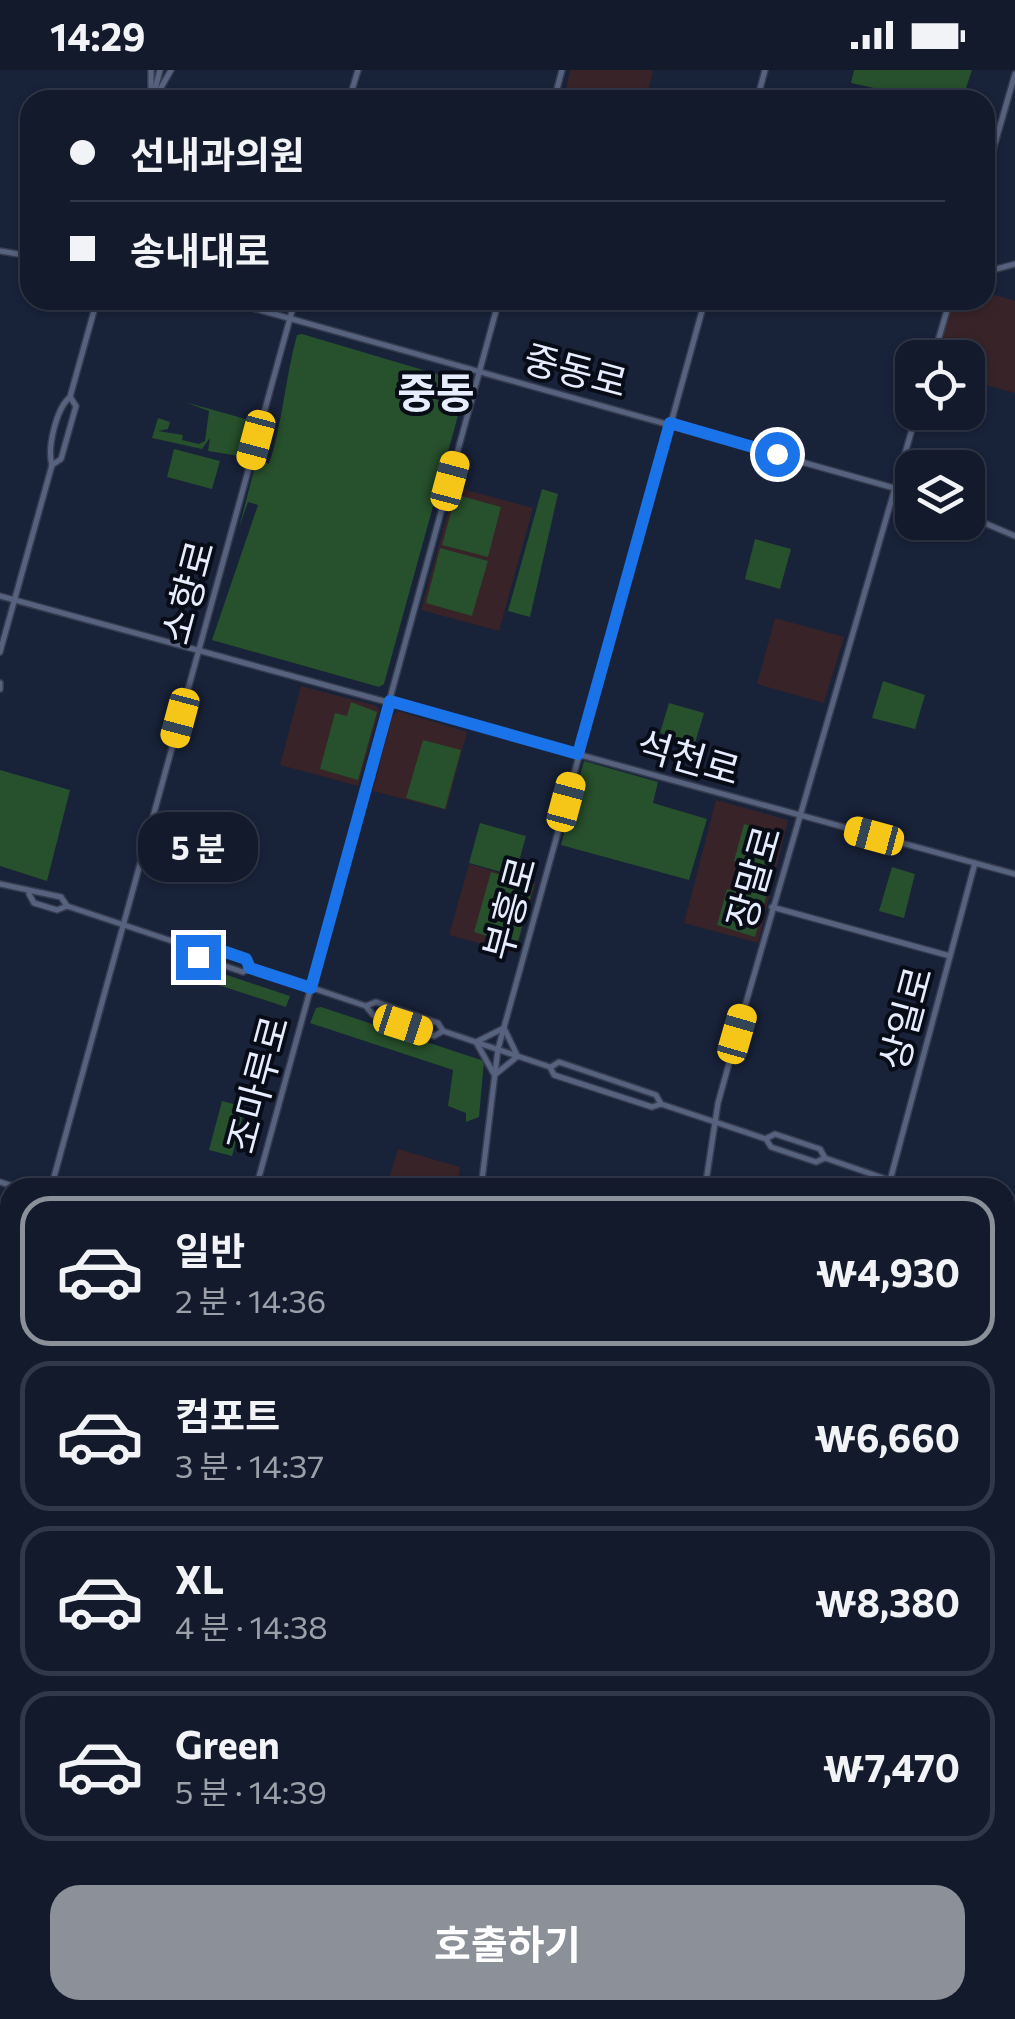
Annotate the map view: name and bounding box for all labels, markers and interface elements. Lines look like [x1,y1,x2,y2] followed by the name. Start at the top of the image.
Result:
[50,12,145,59] text: 14:29
[130,130,305,177] text: 선내과의원
[130,226,270,273] text: 송내대로
[519,333,633,405] street label: 중동로
[895,340,985,540] map controls
[895,340,985,430] button: locate
[397,365,475,417] district label: 중동
[234,407,278,473] car
[755,432,800,477] route start
[428,448,472,514] car
[895,450,985,540] button: layers
[150,535,222,649] street label: 소향로
[158,685,202,751] car
[632,719,746,793] street label: 석천로
[544,769,588,835] car
[138,812,258,882] callout: 5 분
[841,814,907,858] car
[715,820,789,934] street label: 장말로
[171,827,225,867] text: 5 분
[472,851,544,965] street label: 부흥로
[176,935,221,980] route end
[868,961,940,1075] street label: 상일로
[370,1001,436,1049] car
[714,1001,760,1067] car
[215,1010,297,1158] street label: 조마루로
[55,1226,145,1316] icon: car
[175,1226,245,1273] text: 일반
[816,1248,960,1295] text: ₩4,930
[175,1280,326,1320] text: 2 분 · 14:36
[55,1391,145,1481] icon: car
[175,1391,280,1438] text: 컴포트
[815,1413,960,1460] text: ₩6,660
[175,1445,324,1485] text: 3 분 · 14:37
[175,1555,224,1602] text: XL
[55,1556,145,1646] icon: car
[815,1578,960,1625] text: ₩8,380
[175,1606,328,1646] text: 4 분 · 14:38
[175,1720,280,1767] text: Green
[55,1721,145,1811] icon: car
[823,1743,960,1790] text: ₩7,470
[175,1771,327,1811] text: 5 분 · 14:39
[50,1885,965,2000] button: 호출하기

